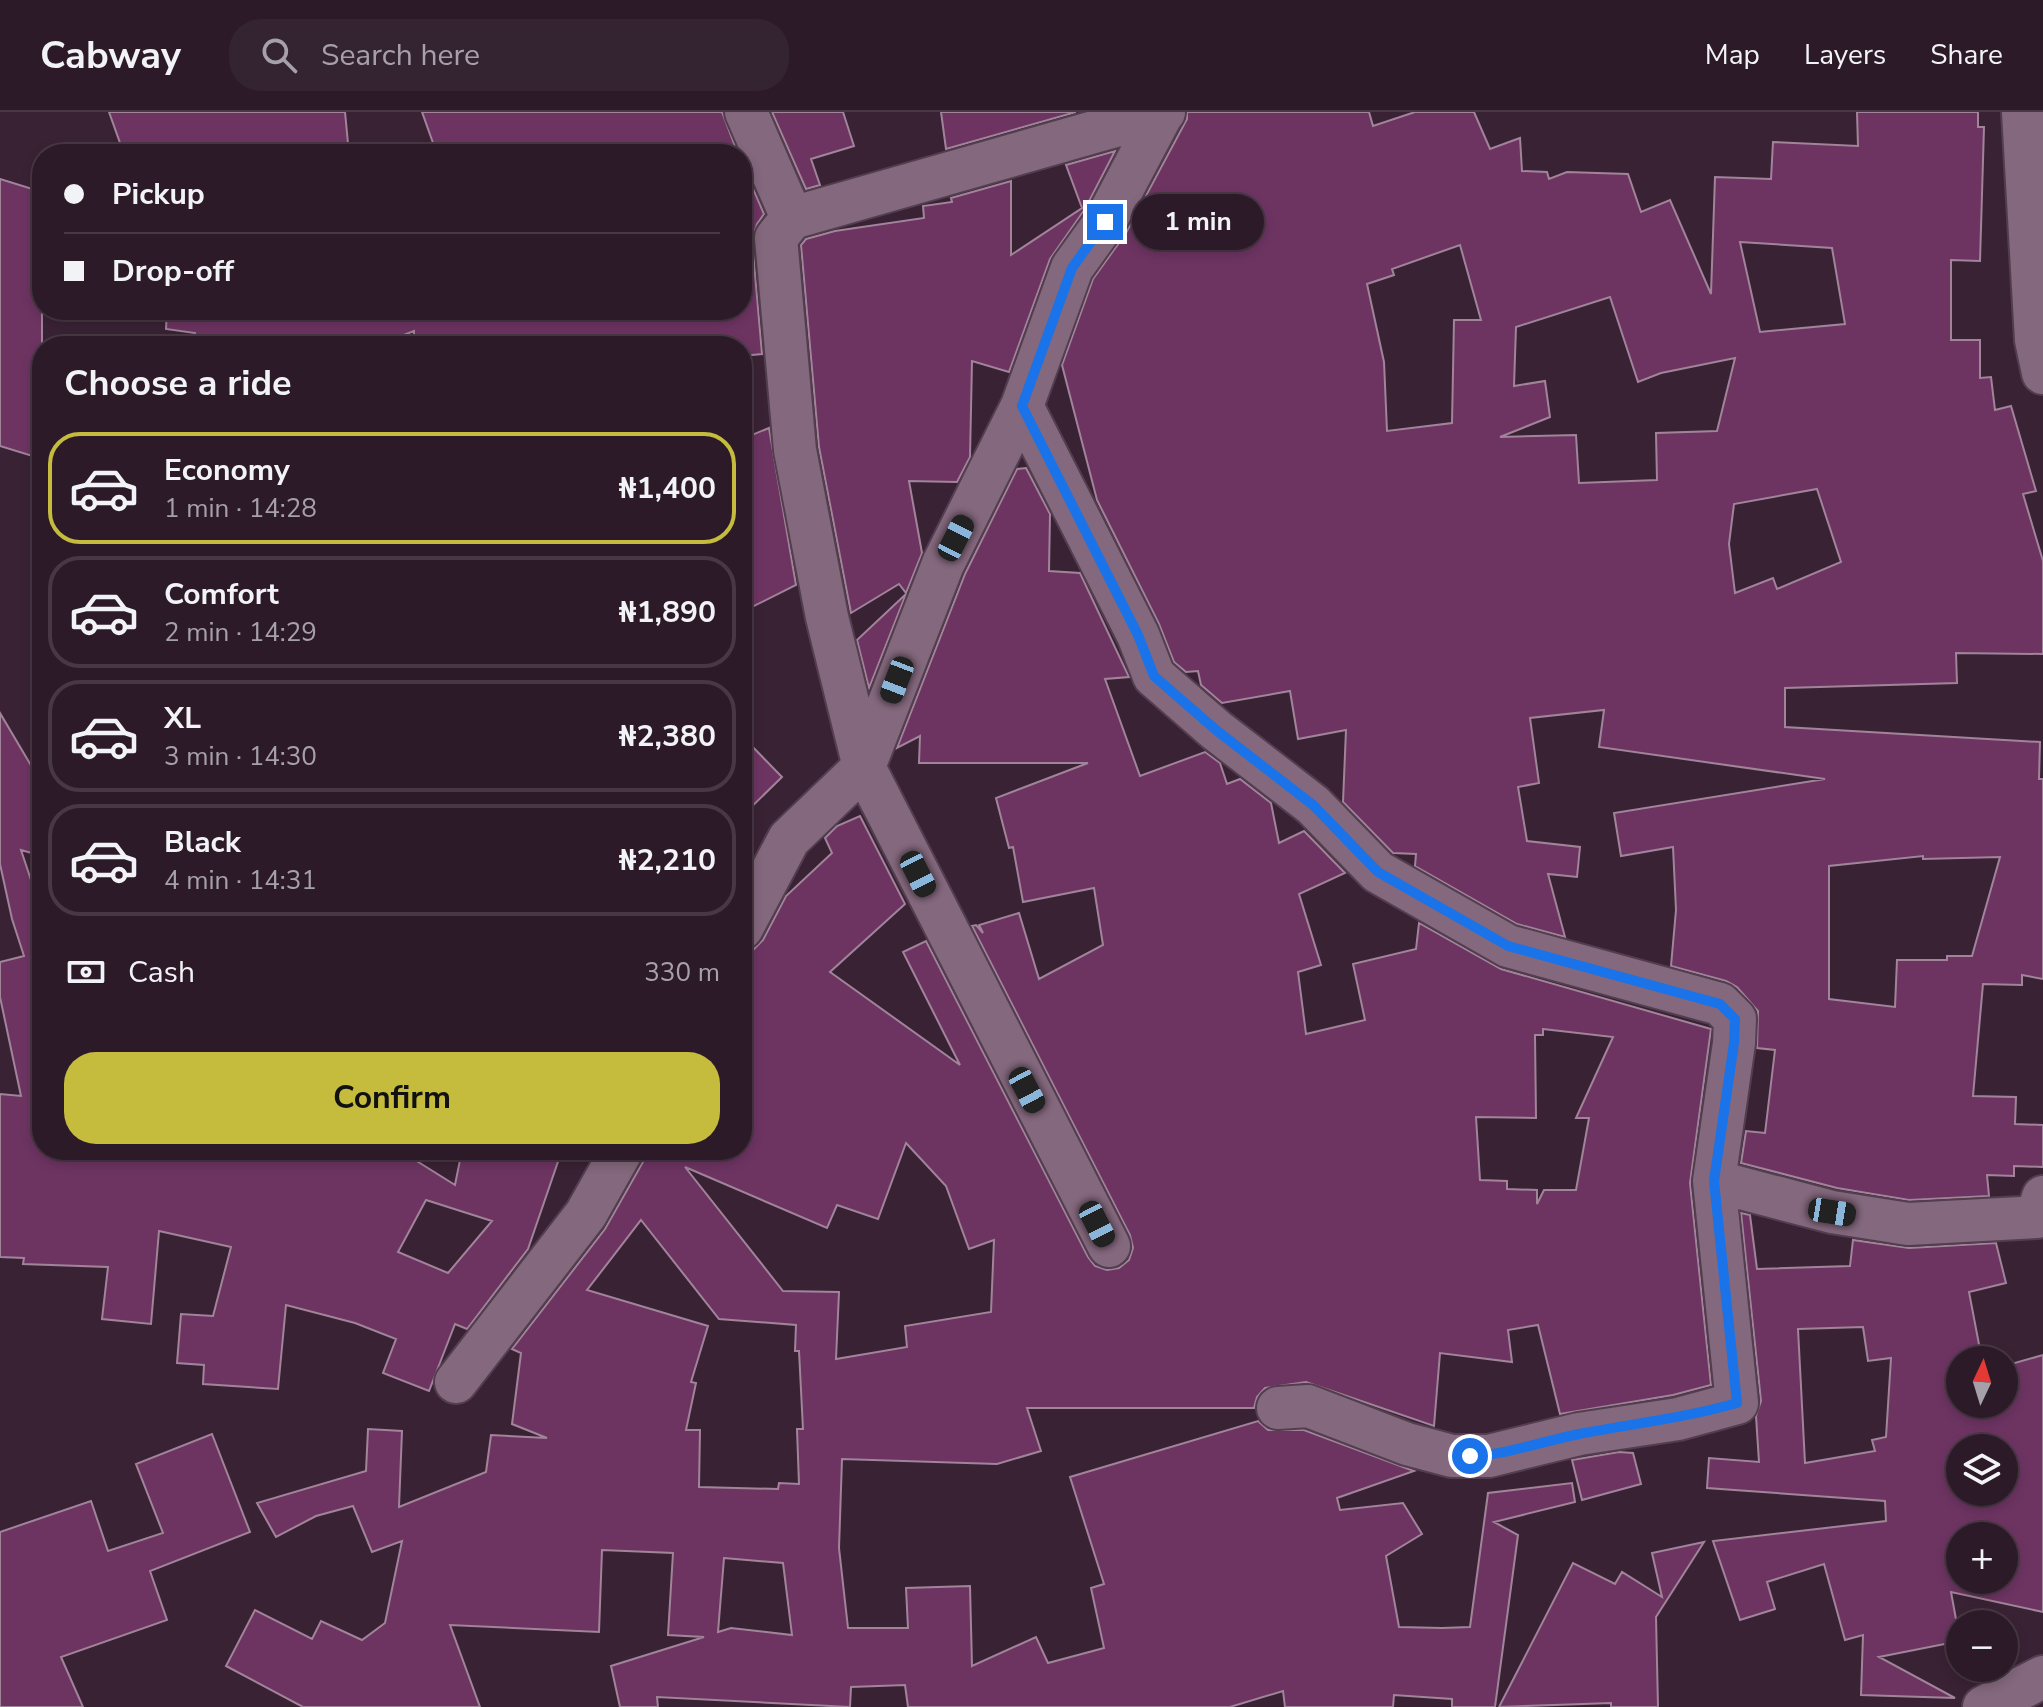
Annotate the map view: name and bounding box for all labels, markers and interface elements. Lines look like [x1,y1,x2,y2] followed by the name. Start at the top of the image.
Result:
[229,19,789,91] search box
[40,30,181,81] text: Cabway
[257,33,301,77] icon: search
[321,35,480,76] text: Search here
[1705,36,1760,74] text: Map
[1804,36,1886,74] text: Layers
[1930,36,2003,74] text: Share
[112,174,205,215] text: Pickup
[1133,194,1265,250] callout: 1 min
[1087,204,1123,240] route end
[1164,204,1232,239] text: 1 min
[112,251,234,292] text: Drop-off
[64,359,292,408] text: Choose a ride
[164,450,290,491] text: Economy
[68,452,140,524] icon: car
[619,468,716,509] text: ₦1,400
[164,491,317,526] text: 1 min · 14:28
[934,511,978,565] car
[164,574,279,615] text: Comfort
[68,576,140,648] icon: car
[619,592,716,633] text: ₦1,890
[164,615,317,650] text: 2 min · 14:29
[877,653,917,707] car
[164,698,201,739] text: XL
[68,700,140,772] icon: car
[619,716,716,757] text: ₦2,380
[164,739,317,774] text: 3 min · 14:30
[164,822,241,863] text: Black
[68,824,140,896] icon: car
[619,840,716,881] text: ₦2,210
[896,847,940,901] car
[164,863,317,898] text: 4 min · 14:31
[64,950,108,994] icon: cash
[128,952,195,993] text: Cash
[644,955,720,990] text: 330 m
[64,1052,720,1144] button: Confirm
[1005,1063,1049,1117] car
[1806,1196,1858,1228] car
[1075,1197,1119,1251] car
[1946,1346,2018,1418] north arrow
[1946,1346,2018,1682] map controls
[1946,1434,2018,1506] button: layers
[1452,1438,1488,1474] route start
[1946,1522,2018,1594] button: +
[1946,1610,2018,1682] button: −

